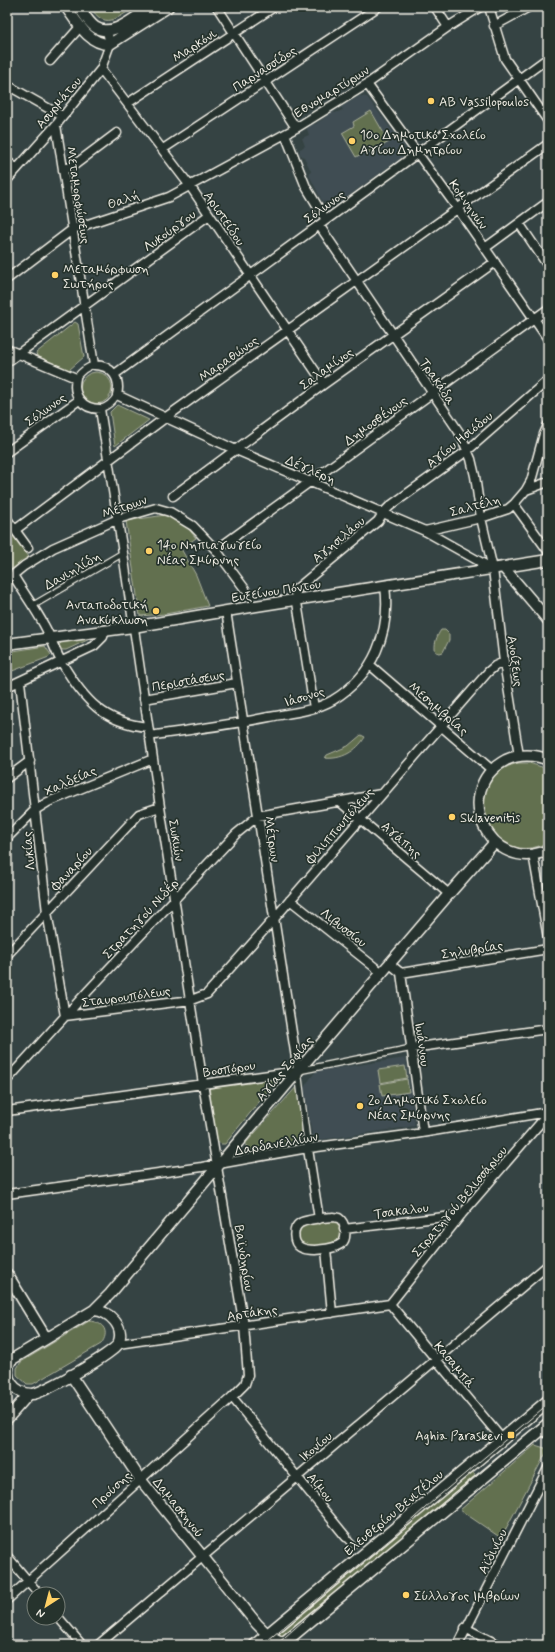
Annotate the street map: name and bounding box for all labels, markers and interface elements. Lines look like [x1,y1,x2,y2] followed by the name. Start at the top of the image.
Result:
[169,25,221,67] street label: Μαρκόνι
[230,42,300,96] street label: Παρνασσίδος
[291,62,373,122] street label: Εθνομαρτύρων
[33,73,86,132] street label: Ασυρμάτου
[439,94,529,111] place label: AB Vassilopoulos
[426,96,436,106] marker: AB Vassilopoulos
[360,127,486,159] place label: 10ο Δημοτικό Σχολείο Αγίου Δημητρίου
[347,136,357,146] marker: 10ο Δημοτικό Σχολείο Αγίου Δημητρίου
[61,145,94,245] street label: Μεταμορφώσεως
[444,177,491,233] street label: Κομνηνών
[301,186,349,228] street label: Σόλωνος
[105,187,142,214] street label: Θαλή
[199,188,248,250] street label: Αριστείδου
[140,206,200,256] street label: Λυκούργου
[63,261,149,293] place label: Μεταμόρφωση Σωτήρος
[50,270,60,280] marker: Μεταμόρφωση Σωτήρος
[196,332,262,386] street label: Μαραθώνος
[297,344,357,394] street label: Σαλαμίνος
[415,355,459,408] street label: Τρακάδα
[22,389,70,431] street label: Σόλωνος
[341,392,411,450] street label: Δημοσθένους
[423,408,497,472] street label: Αγίου Ησιόδου
[283,452,338,489] street label: Δέγλερη
[100,492,149,523] street label: Μέτρων
[448,492,503,521] street label: Σαλτέλη
[309,513,369,567] street label: Αγησιλάου
[157,537,262,569] place label: 14ο Νηπιαγωγείο Νέας Σμύρνης
[144,546,154,556] marker: 14ο Νηπιαγωγείο Νέας Σμύρνης
[41,548,104,594] street label: Δανιηλίδη
[230,576,322,607] street label: Ευξείνου Πόντου
[66,597,148,629] place label: Ανταποδοτική Ανακύκλωση
[151,606,161,616] marker: Ανταποδοτική Ανακύκλωση
[503,635,527,688] street label: Ανοίξεως
[151,667,226,696] street label: Περιστάσεως
[405,678,472,740] street label: Μεσημβρίας
[282,683,327,712] street label: Ιάσονος
[42,762,100,800] street label: Χαλδείας
[302,784,378,868] street label: Φιλιππουπόλεως
[460,810,520,827] place label: Sklavenitis
[447,812,457,822] marker: Sklavenitis
[260,815,283,864] street label: Μέτρων
[164,818,187,863] street label: Σωκιών
[377,818,425,863] street label: Αγάπης
[19,830,40,871] street label: Λυκίας
[47,843,97,895] street label: Φαναρίου
[99,875,183,963] street label: Στρατηγού Νιδέρ
[316,905,370,952] street label: Λιβυσσίου
[440,937,505,964] street label: Σηλυβρίας
[81,983,172,1012] street label: Σταυρουπόλεως
[410,1021,433,1068] street label: Ιωάννου
[253,1032,318,1105] street label: Αγίας Σοφίας
[202,1057,257,1082] street label: Βοσπόρου
[368,1092,487,1124] place label: 2ο Δημοτικό Σχολείο Νέας Σμύρνης
[355,1101,365,1111] marker: 2ο Δημοτικό Σχολείο Νέας Σμύρνης
[233,1129,320,1160] street label: Δαρδανελλίων
[409,1143,512,1261] street label: Στρατηγού Βελισσάριου
[373,1200,430,1223] street label: Τσακαλου
[230,1224,257,1293] street label: Βαϊνδηρίου
[226,1301,279,1325] street label: Αρτάκης
[430,1338,478,1392] street label: Κασαμπά
[296,1428,336,1466] street label: Ικονίου
[415,1428,503,1445] place label: Aghia Paraskevi
[506,1430,516,1440] marker: Aghia Paraskevi
[341,1466,447,1560] street label: Ελευθερίου Βενιζέλου
[88,1468,136,1512] street label: Προύσης
[303,1470,337,1506] street label: Αίμου
[148,1474,207,1542] street label: Δαμασκηνού
[475,1526,512,1577] street label: Αϊδινίου
[26,1586,66,1626] north arrow
[414,1588,520,1605] place label: Σύλλογος Ιμβρίων
[401,1590,411,1600] marker: Σύλλογος Ιμβρίων
[34,1605,48,1621] text: N

